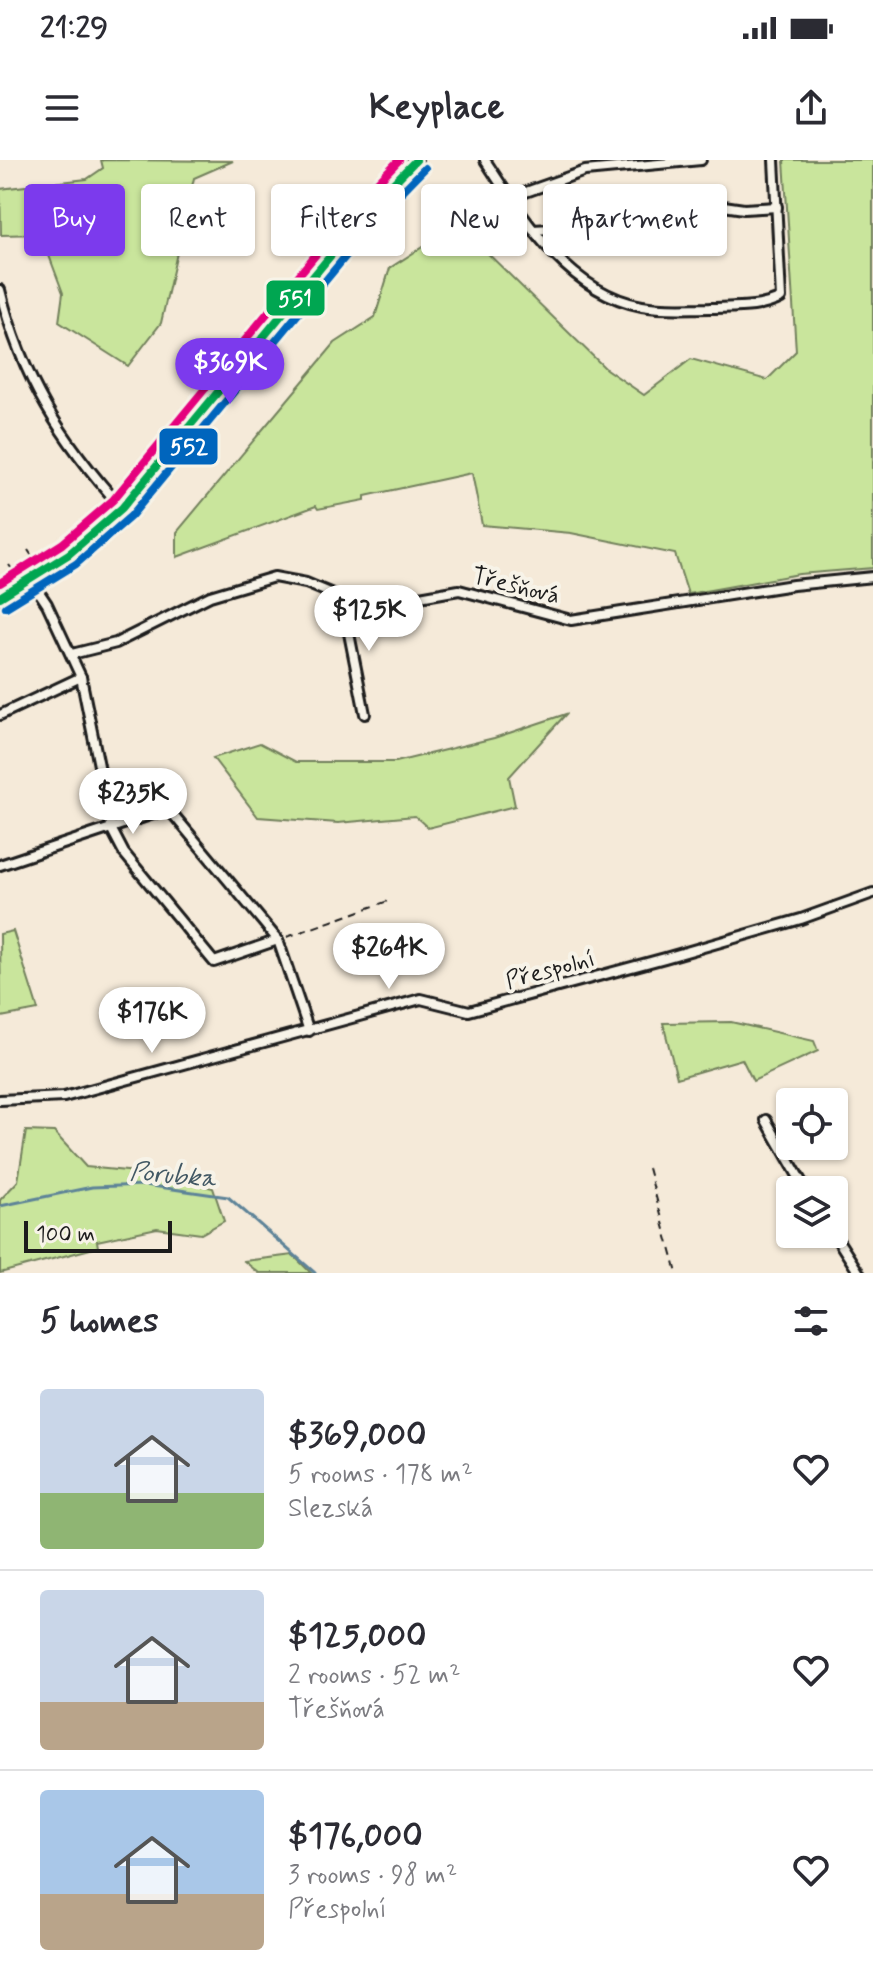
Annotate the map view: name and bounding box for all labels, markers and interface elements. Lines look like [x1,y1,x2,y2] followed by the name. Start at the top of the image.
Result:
[40,9,108,48] text: 21:29
[369,85,504,132] text: Keyplace
[40,86,84,130] icon: menu
[789,86,833,130] icon: share
[24,184,125,256] chip: Buy
[141,184,255,256] chip: Rent
[271,184,405,256] chip: Filters
[421,184,527,256] chip: New
[543,184,727,256] chip: Apartment
[265,279,326,317] line badge: 551
[278,286,312,314] text: 551
[174,338,286,406] pin: $369K
[193,347,267,381] text: $369K
[158,427,219,466] line badge: 552
[170,434,208,462] text: 552
[468,561,563,612] street label: Třešňová
[313,585,425,653] pin: $125K
[332,594,406,628] text: $125K
[77,768,189,836] pin: $235K
[97,777,169,811] text: $235K
[333,923,445,991] pin: $264K
[351,932,427,966] text: $264K
[502,944,598,997] street label: Přespolní
[96,987,208,1055] pin: $176K
[117,996,187,1030] text: $176K
[776,1088,848,1248] map controls
[776,1088,848,1160] button: locate
[128,1155,219,1197] water label: Porubka
[776,1176,848,1248] button: layers
[24,1217,172,1253] scale bar
[36,1221,95,1249] text: 100 m
[40,1299,158,1344] text: 5 homes
[789,1299,833,1343] icon: filters
[288,1413,426,1458] text: $369,000
[104,1421,200,1517] icon: home
[789,1447,833,1491] icon: heart
[288,1458,473,1492] text: 5 rooms · 178 m²
[288,1492,373,1526] text: Slezská
[288,1614,426,1659] text: $125,000
[104,1622,200,1718] icon: home
[789,1648,833,1692] icon: heart
[288,1659,460,1693] text: 2 rooms · 52 m²
[288,1693,385,1727] text: Třešňová
[288,1814,423,1859] text: $176,000
[104,1822,200,1918] icon: home
[789,1848,833,1892] icon: heart
[288,1859,457,1893] text: 3 rooms · 98 m²
[288,1893,387,1927] text: Přespolní

